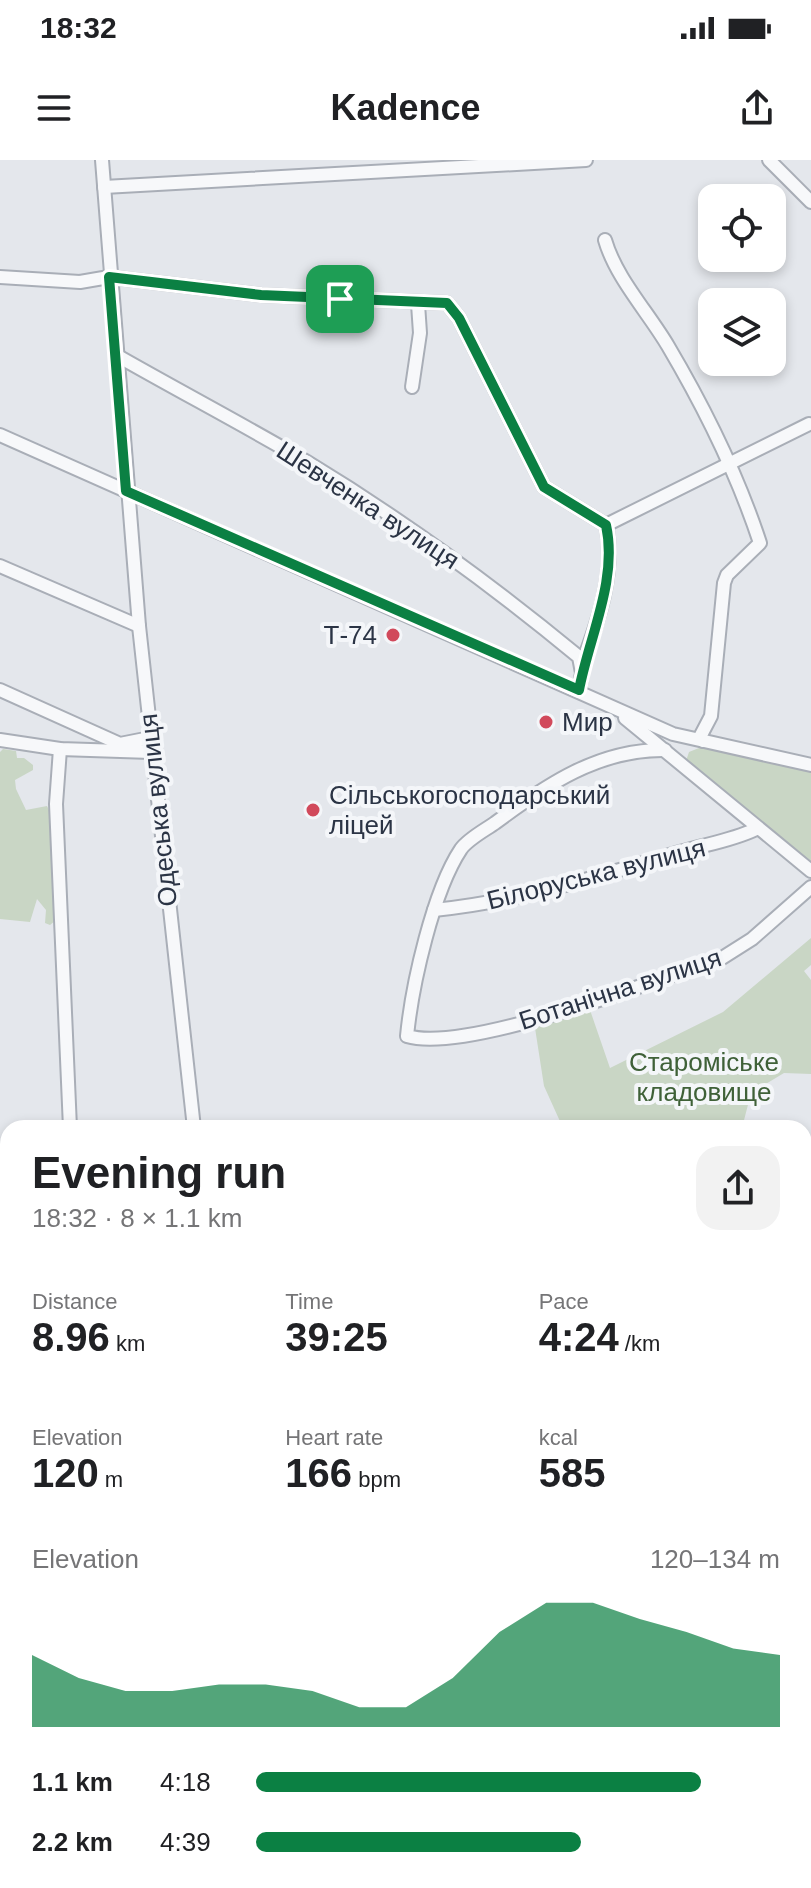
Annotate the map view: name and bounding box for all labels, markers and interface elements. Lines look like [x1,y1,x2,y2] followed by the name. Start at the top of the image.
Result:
[40,11,117,44] text: 18:32
[32,86,76,130] icon: menu
[735,86,779,130] icon: share
[330,87,481,128] text: Kadence
[698,184,786,376] map controls
[698,184,786,272] button: locate
[306,265,374,333] pin
[318,277,362,321] icon: arrive
[698,288,786,376] button: layers
[271,435,465,575] street label: Шевченка вулиця
[324,620,377,650] place label: Т-74
[384,626,402,644] marker: Т-74
[562,707,613,737] place label: Мир
[133,712,183,908] street label: Одеська вулиця
[537,713,555,731] marker: Мир
[329,780,610,840] place label: Сільськогосподарський ліцей
[304,801,322,819] marker: Сільськогосподарський ліцей
[484,832,708,916] street label: Білоруська вулиця
[515,942,725,1036] street label: Ботанічна вулиця
[629,1047,779,1107] park label: Староміське кладовище
[696,1146,780,1230] button: share
[32,1148,286,1197] text: Evening run
[32,1203,242,1233] text: 18:32 · 8 × 1.1 km
[32,1289,118,1314] text: Distance
[285,1289,333,1314] text: Time
[539,1289,589,1314] text: Pace
[32,1315,110,1359] text: 8.96
[285,1315,388,1359] text: 39:25
[539,1315,619,1359] text: 4:24
[110,1331,145,1356] text: km
[619,1331,660,1356] text: /km
[32,1425,123,1450] text: Elevation
[285,1425,383,1450] text: Heart rate
[539,1425,578,1450] text: kcal
[32,1451,99,1495] text: 120
[285,1451,352,1495] text: 166
[539,1451,605,1495] text: 585
[99,1467,123,1492] text: m
[352,1467,401,1492] text: bpm
[32,1544,139,1574] text: Elevation
[650,1544,780,1574] text: 120–134 m
[32,1767,113,1797] text: 1.1 km
[160,1767,211,1797] text: 4:18
[32,1827,113,1857] text: 2.2 km
[160,1827,211,1857] text: 4:39

